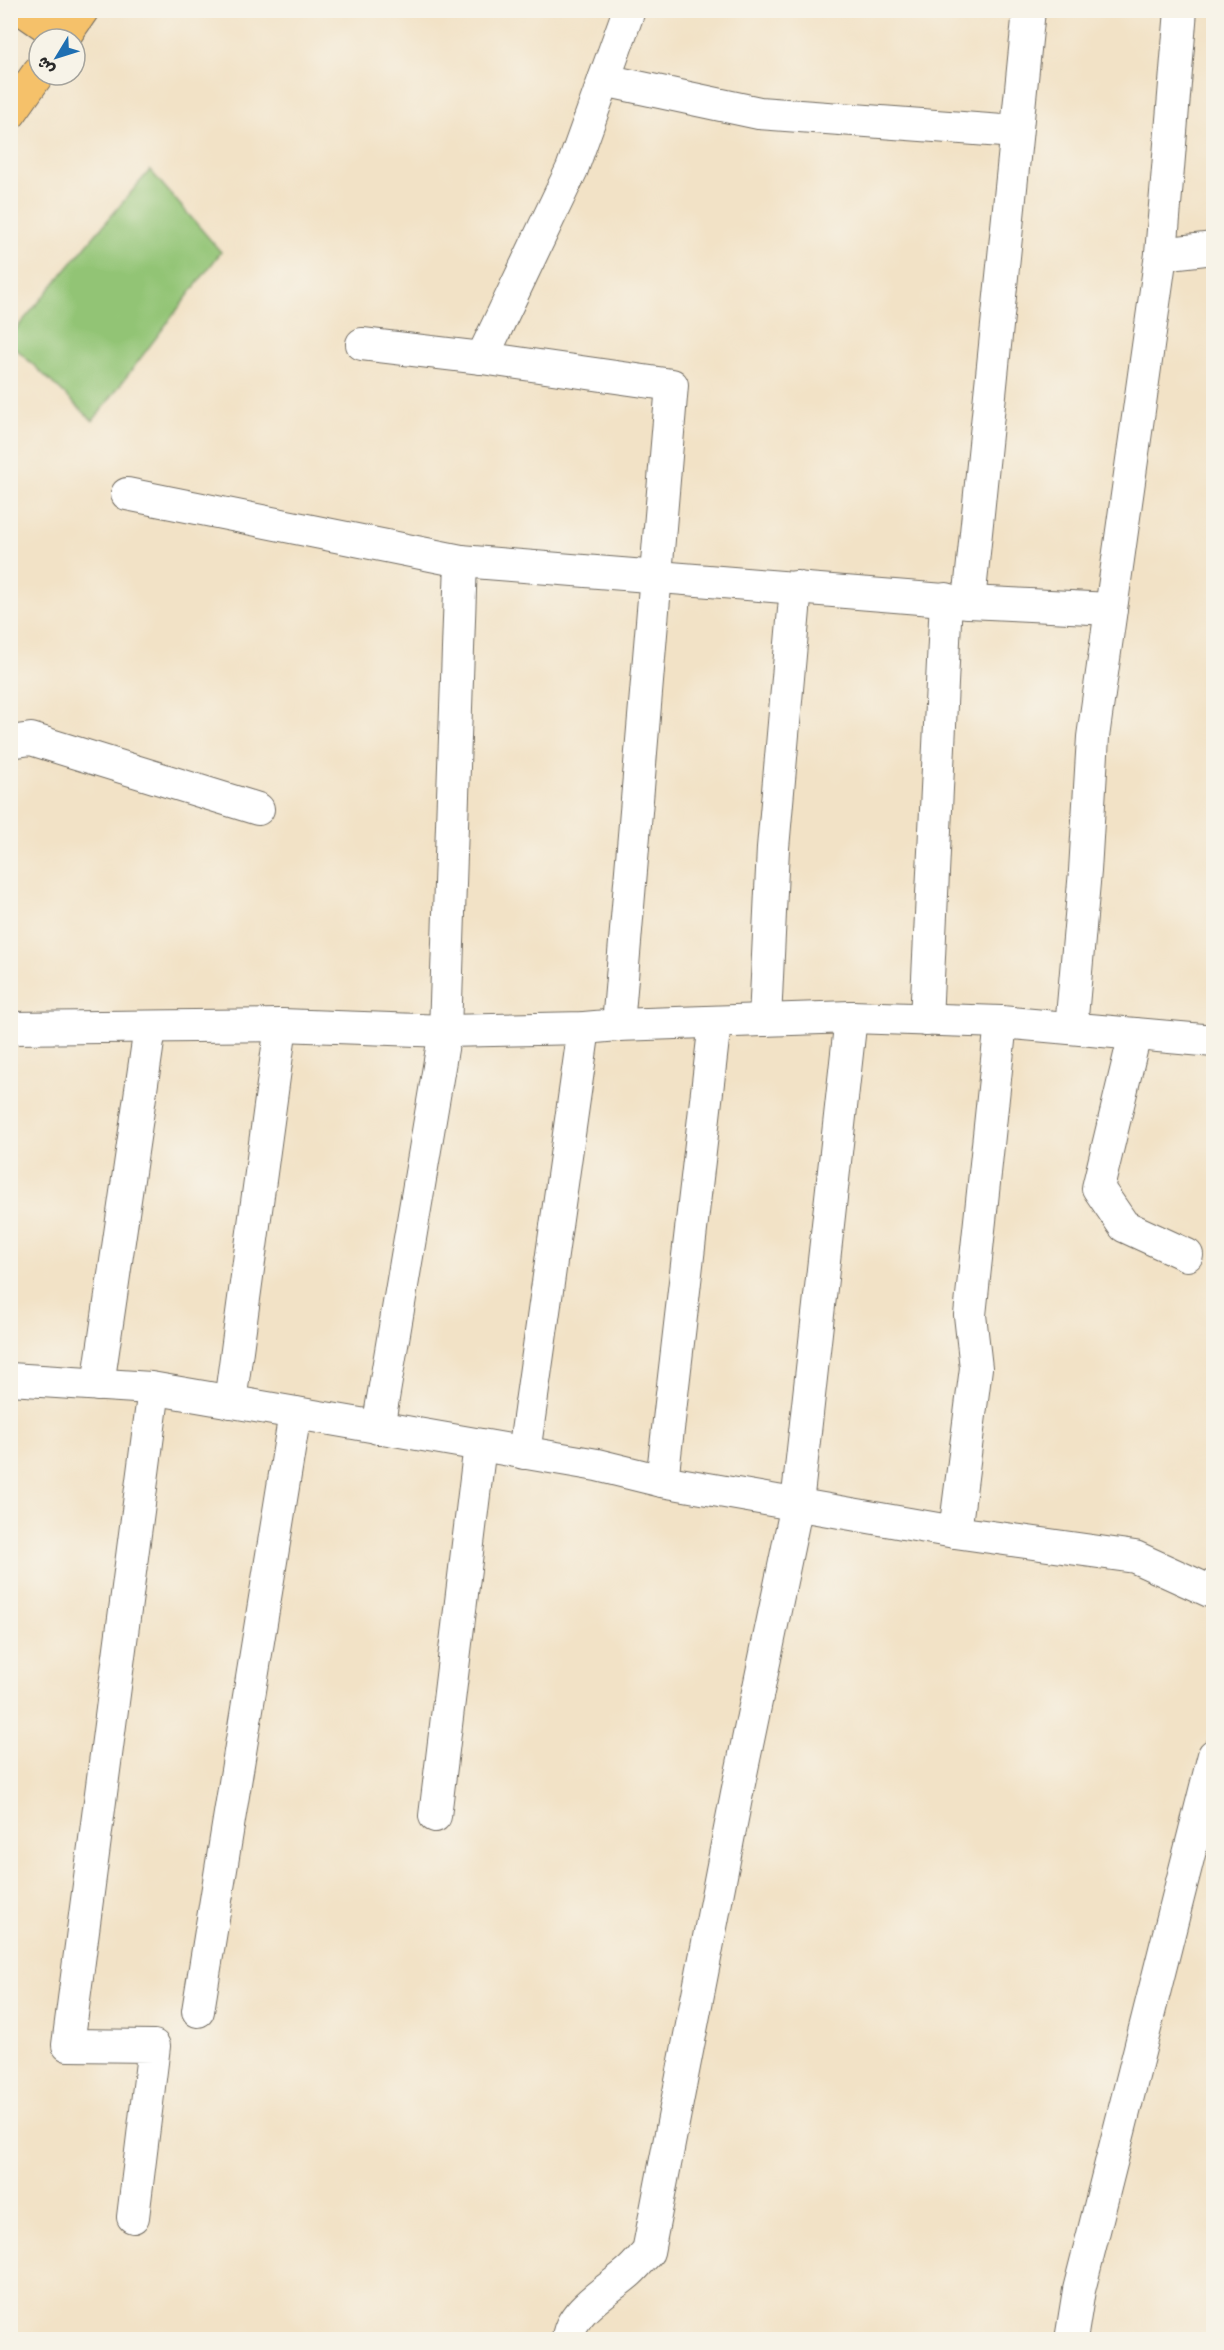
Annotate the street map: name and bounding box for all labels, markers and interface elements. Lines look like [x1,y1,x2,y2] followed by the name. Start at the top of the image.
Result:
[27,27,87,87] north arrow
[31,51,62,80] text: ش

